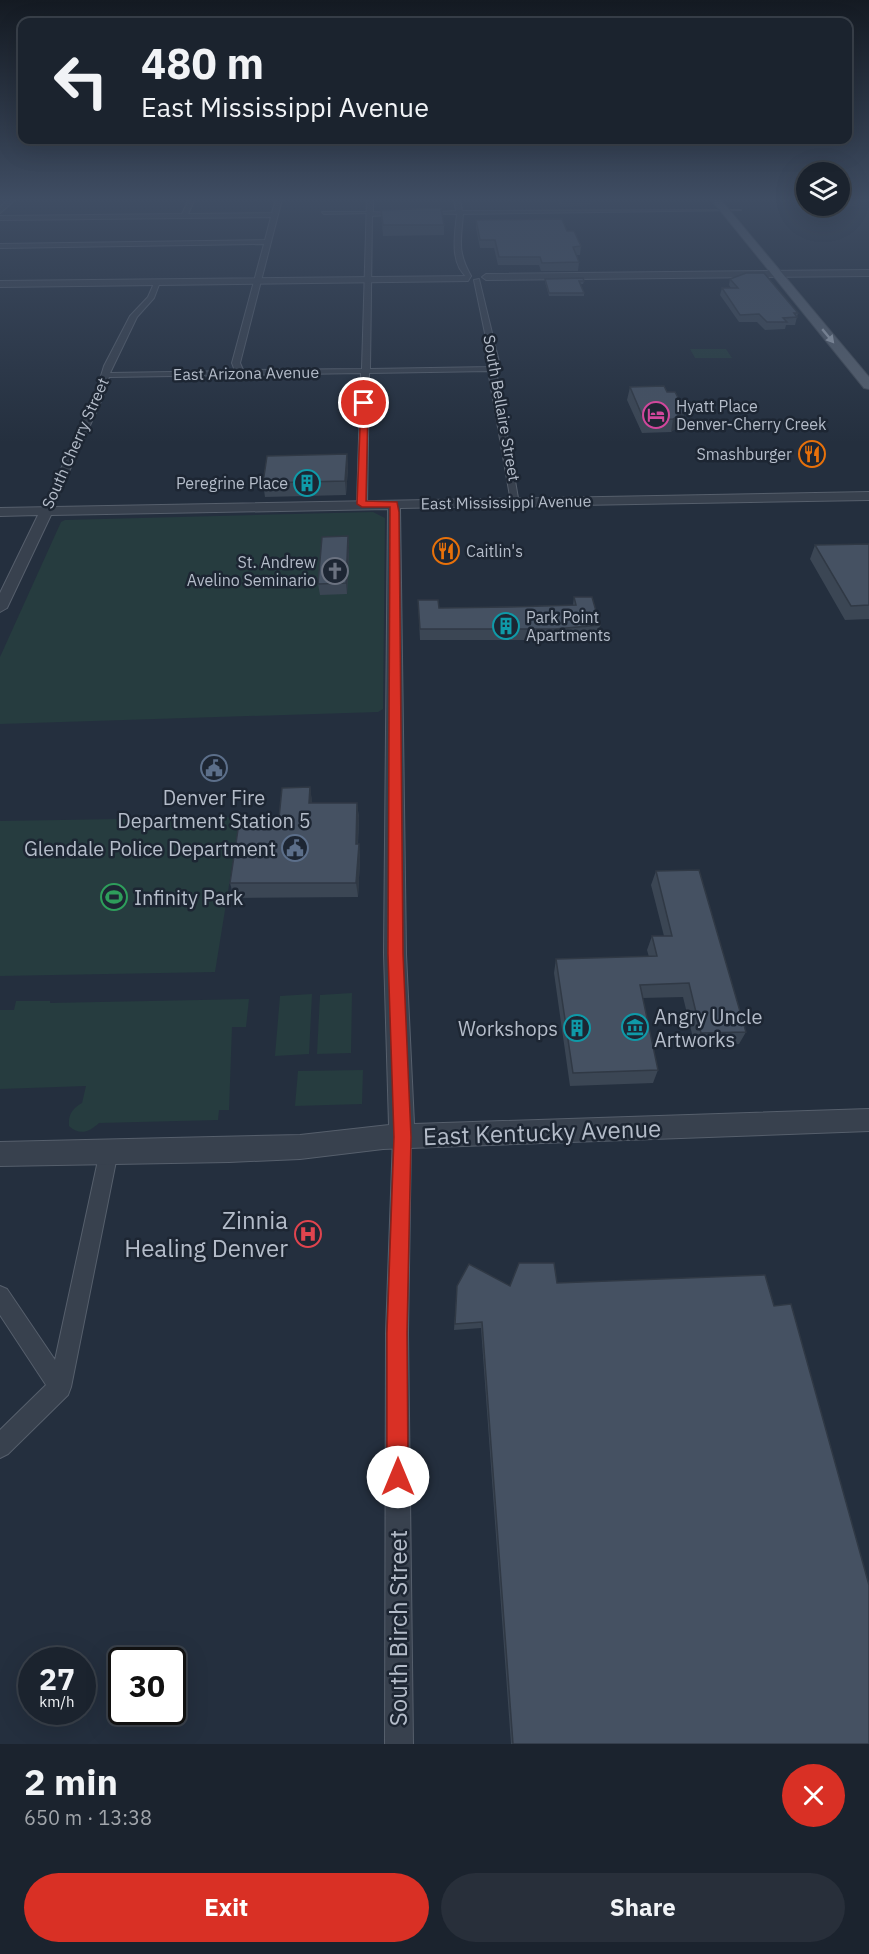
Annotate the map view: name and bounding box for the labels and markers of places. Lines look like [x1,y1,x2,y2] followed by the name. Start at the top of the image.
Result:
[338,377,389,428] pin
[676,396,827,434] place label: Hyatt Place Denver-Cherry Creek
[641,400,671,430] hotel icon: Hyatt Place Denver-Cherry Creek
[797,439,827,469] restaurant icon: Smashburger
[696,444,792,464] place label: Smashburger
[292,468,322,498] building icon: Peregrine Place
[176,473,288,493] place label: Peregrine Place
[431,536,461,566] restaurant icon: Caitlin's
[466,541,523,561] place label: Caitlin's
[187,552,316,590] place label: St. Andrew Avelino Seminario
[320,556,350,586] church icon: St. Andrew Avelino Seminario
[526,607,611,645] place label: Park Point Apartments
[491,611,521,641] building icon: Park Point Apartments
[199,753,229,783] public building icon: Denver Fire Department Station 5
[117,784,311,834] place label: Denver Fire Department Station 5
[280,833,310,863] public building icon: Glendale Police Department
[24,835,276,862] place label: Glendale Police Department
[99,882,129,912] sports icon: Infinity Park
[134,884,244,911] place label: Infinity Park
[654,1003,762,1053] place label: Angry Uncle Artworks
[620,1012,650,1042] museum icon: Angry Uncle Artworks
[562,1013,592,1043] building icon: Workshops
[458,1015,558,1042] place label: Workshops
[124,1204,288,1264] place label: Zinnia Healing Denver
[293,1219,323,1249] hospital icon: Zinnia Healing Denver

